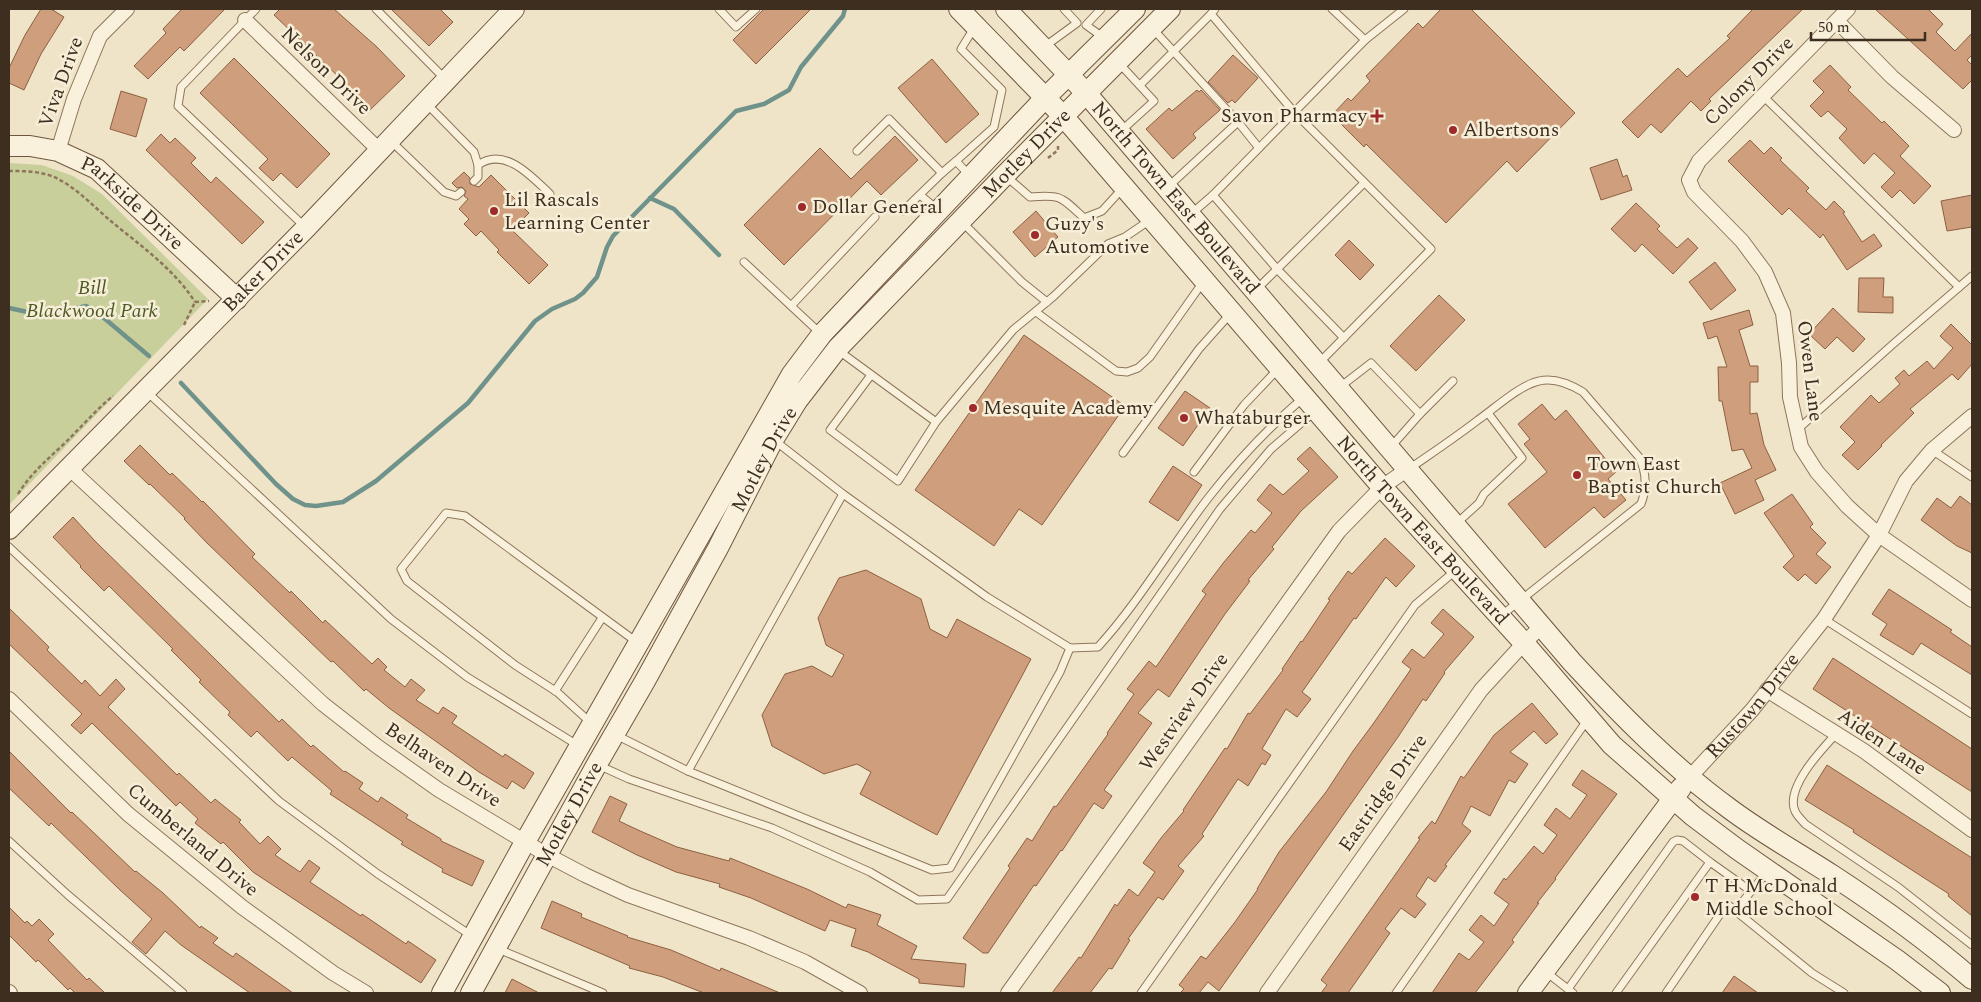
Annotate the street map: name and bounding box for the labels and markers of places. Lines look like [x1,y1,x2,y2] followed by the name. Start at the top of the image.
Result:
[1221,101,1368,131] place label: Savon Pharmacy
[1371,110,1383,122] marker: Savon Pharmacy
[1463,115,1559,145] place label: Albertsons
[1447,124,1459,136] marker: Albertsons
[504,185,650,238] place label: Lil Rascals Learning Center
[812,192,943,222] place label: Dollar General
[796,201,808,213] marker: Dollar General
[488,205,500,217] marker: Lil Rascals Learning Center
[1045,209,1149,262] place label: Guzy's Automotive
[1029,229,1041,241] marker: Guzy's Automotive
[983,393,1154,423] place label: Mesquite Academy
[967,402,979,414] marker: Mesquite Academy
[1194,403,1310,433] place label: Whataburger
[1178,412,1190,424] marker: Whataburger
[1587,449,1722,502] place label: Town East Baptist Church
[1571,469,1583,481] marker: Town East Baptist Church
[1705,871,1838,924] place label: T H McDonald Middle School
[1689,891,1701,903] marker: T H McDonald Middle School

